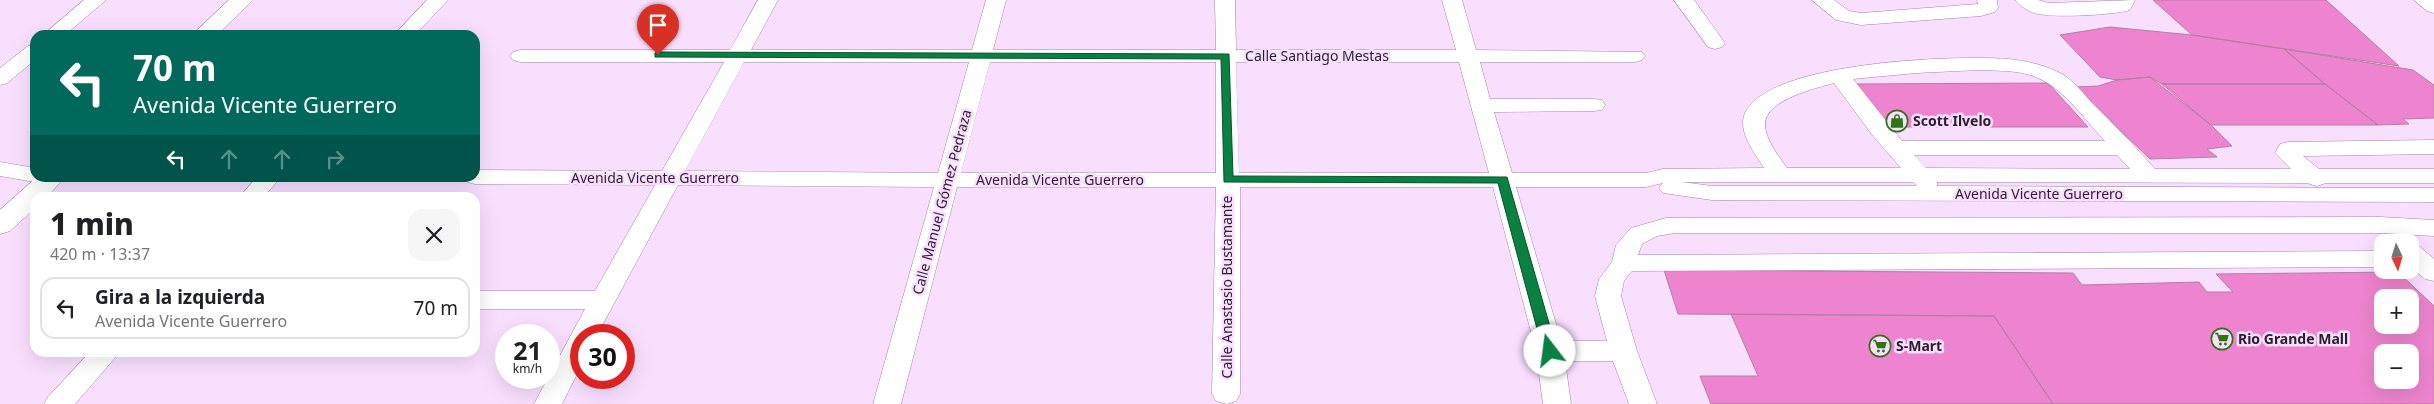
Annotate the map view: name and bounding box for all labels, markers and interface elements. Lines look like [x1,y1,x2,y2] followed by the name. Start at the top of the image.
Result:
[637,4,679,55] pin
[644,11,672,39] icon: arrive
[133,44,216,91] text: 70 m
[1245,46,1389,65] street label: Calle Santiago Mestas
[50,50,115,115] icon: left
[133,89,397,119] text: Avenida Vicente Guerrero
[908,107,975,297] street label: Calle Manuel Gómez Pedraza
[1885,109,1909,133] shop icon: Scott Ilvelo
[1913,111,1992,130] place label: Scott Ilvelo
[162,145,190,173] icon: left
[215,145,243,173] icon: ahead
[268,145,296,173] icon: ahead
[321,145,349,173] icon: right
[571,168,739,187] street label: Avenida Vicente Guerrero
[976,170,1144,189] street label: Avenida Vicente Guerrero
[1955,184,2123,203] street label: Avenida Vicente Guerrero
[1217,195,1236,378] street label: Calle Anastasio Bustamante
[50,203,134,244] text: 1 min
[408,209,460,261] button: close
[2374,234,2419,279] north arrow
[2374,234,2419,389] map controls
[50,243,150,265] text: 420 m · 13:37
[95,284,265,310] text: Gira a la izquierda
[2374,289,2419,334] button: +
[52,294,80,322] icon: left
[414,295,458,321] text: 70 m
[95,310,287,332] text: Avenida Vicente Guerrero
[570,324,635,389] speed limit sign: 30
[1523,324,1575,376] position arrow
[2210,327,2234,351] supermarket icon: Rio Grande Mall
[2238,329,2348,348] place label: Rio Grande Mall
[513,333,542,367] text: 21
[1868,334,1892,358] supermarket icon: S-Mart
[1896,336,1942,355] place label: S-Mart
[2374,344,2419,389] button: −
[513,360,542,377] text: km/h

